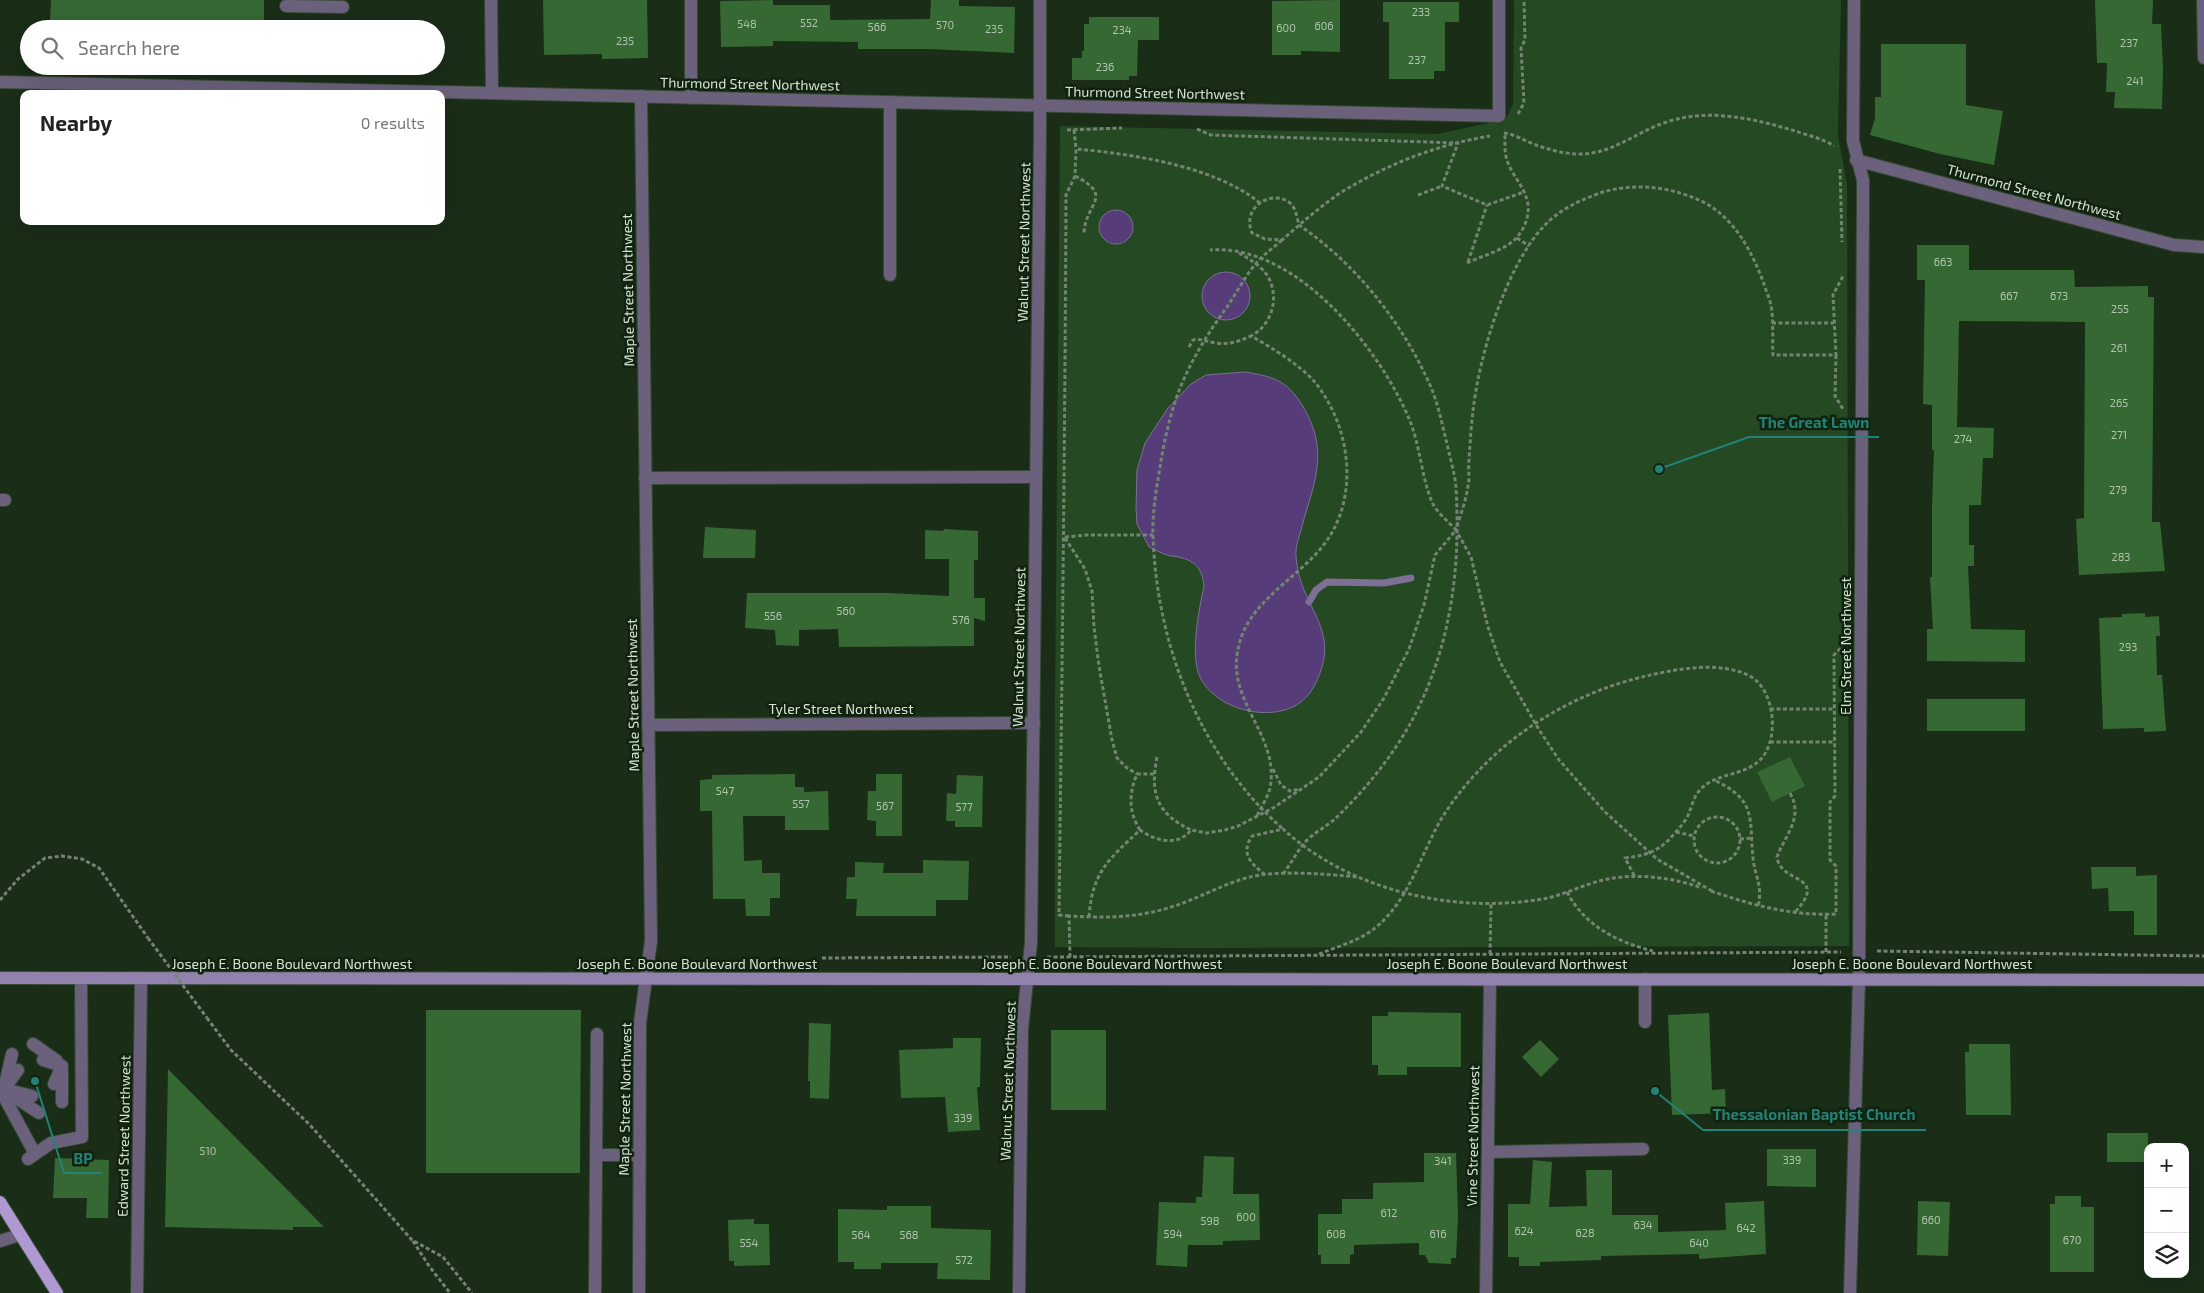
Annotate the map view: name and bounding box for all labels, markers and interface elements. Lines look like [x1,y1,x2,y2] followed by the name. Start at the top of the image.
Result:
[1412,5,1430,18] house number: 233
[800,16,818,29] house number: 552
[737,17,757,30] house number: 548
[936,18,954,31] house number: 570
[1314,19,1334,32] house number: 606
[20,20,445,75] search box
[868,20,886,33] house number: 566
[1276,21,1296,34] house number: 600
[985,22,1003,35] house number: 235
[1112,23,1132,36] house number: 234
[38,34,66,62] icon: search
[616,34,634,47] house number: 235
[78,36,180,59] text: Search here
[2120,36,2138,49] house number: 237
[1408,53,1426,66] house number: 237
[1096,60,1114,73] house number: 236
[660,73,840,94] street label: Thurmond Street Northwest
[2126,74,2144,87] house number: 241
[1065,82,1245,103] street label: Thurmond Street Northwest
[40,110,112,135] text: Nearby
[361,113,425,132] text: 0 results
[1945,160,2123,223] street label: Thurmond Street Northwest
[1014,162,1033,322] street label: Walnut Street Northwest
[618,213,637,367] street label: Maple Street Northwest
[1934,255,1952,268] house number: 663
[2000,289,2018,302] house number: 667
[2050,289,2068,302] house number: 673
[2111,302,2129,315] house number: 255
[2111,341,2127,354] house number: 261
[2110,396,2128,409] house number: 265
[1749,407,1879,437] callout: The Great Lawn
[1759,413,1869,431] text: The Great Lawn
[2111,428,2127,441] house number: 271
[1954,432,1973,445] house number: 274
[2109,483,2127,496] house number: 279
[2112,550,2130,563] house number: 283
[1009,567,1028,727] street label: Walnut Street Northwest
[1837,577,1854,715] street label: Elm Street Northwest
[837,604,855,617] house number: 560
[764,609,782,622] house number: 556
[952,613,970,626] house number: 576
[623,618,642,772] street label: Maple Street Northwest
[2119,640,2137,653] house number: 293
[768,700,914,717] street label: Tyler Street Northwest
[716,784,735,797] house number: 547
[792,797,810,810] house number: 557
[876,799,894,812] house number: 567
[955,800,973,813] house number: 577
[172,955,412,972] street label: Joseph E. Boone Boulevard Northwest
[577,955,817,972] street label: Joseph E. Boone Boulevard Northwest
[982,955,1222,972] street label: Joseph E. Boone Boulevard Northwest
[1387,955,1627,972] street label: Joseph E. Boone Boulevard Northwest
[1792,955,2032,972] street label: Joseph E. Boone Boulevard Northwest
[996,1001,1019,1161] street label: Walnut Street Northwest
[615,1022,634,1176] street label: Maple Street Northwest
[114,1055,133,1217] street label: Edward Street Northwest
[1463,1065,1482,1207] street label: Vine Street Northwest
[1703,1100,1926,1130] callout: Thessalonian Baptist Church
[1712,1105,1916,1123] text: Thessalonian Baptist Church
[954,1111,972,1124] house number: 339
[64,1143,102,1173] callout: BP
[2144,1143,2189,1278] map controls
[2144,1143,2189,1188] button: +
[200,1144,216,1157] house number: 510
[74,1149,92,1167] text: BP
[1783,1153,1801,1166] house number: 339
[1434,1154,1452,1167] house number: 341
[2144,1188,2189,1233] button: −
[1381,1206,1397,1219] house number: 612
[1236,1210,1256,1223] house number: 600
[1921,1213,1941,1226] house number: 660
[1201,1214,1219,1227] house number: 598
[1633,1218,1653,1231] house number: 634
[1736,1221,1756,1234] house number: 642
[1514,1224,1534,1237] house number: 624
[1575,1226,1595,1239] house number: 628
[1164,1227,1183,1240] house number: 594
[1326,1227,1346,1240] house number: 608
[1430,1227,1446,1240] house number: 616
[852,1228,871,1241] house number: 564
[900,1228,918,1241] house number: 568
[2063,1233,2081,1246] house number: 670
[2144,1233,2189,1278] button: layers
[740,1236,759,1249] house number: 554
[1689,1236,1709,1249] house number: 640
[955,1253,973,1266] house number: 572

